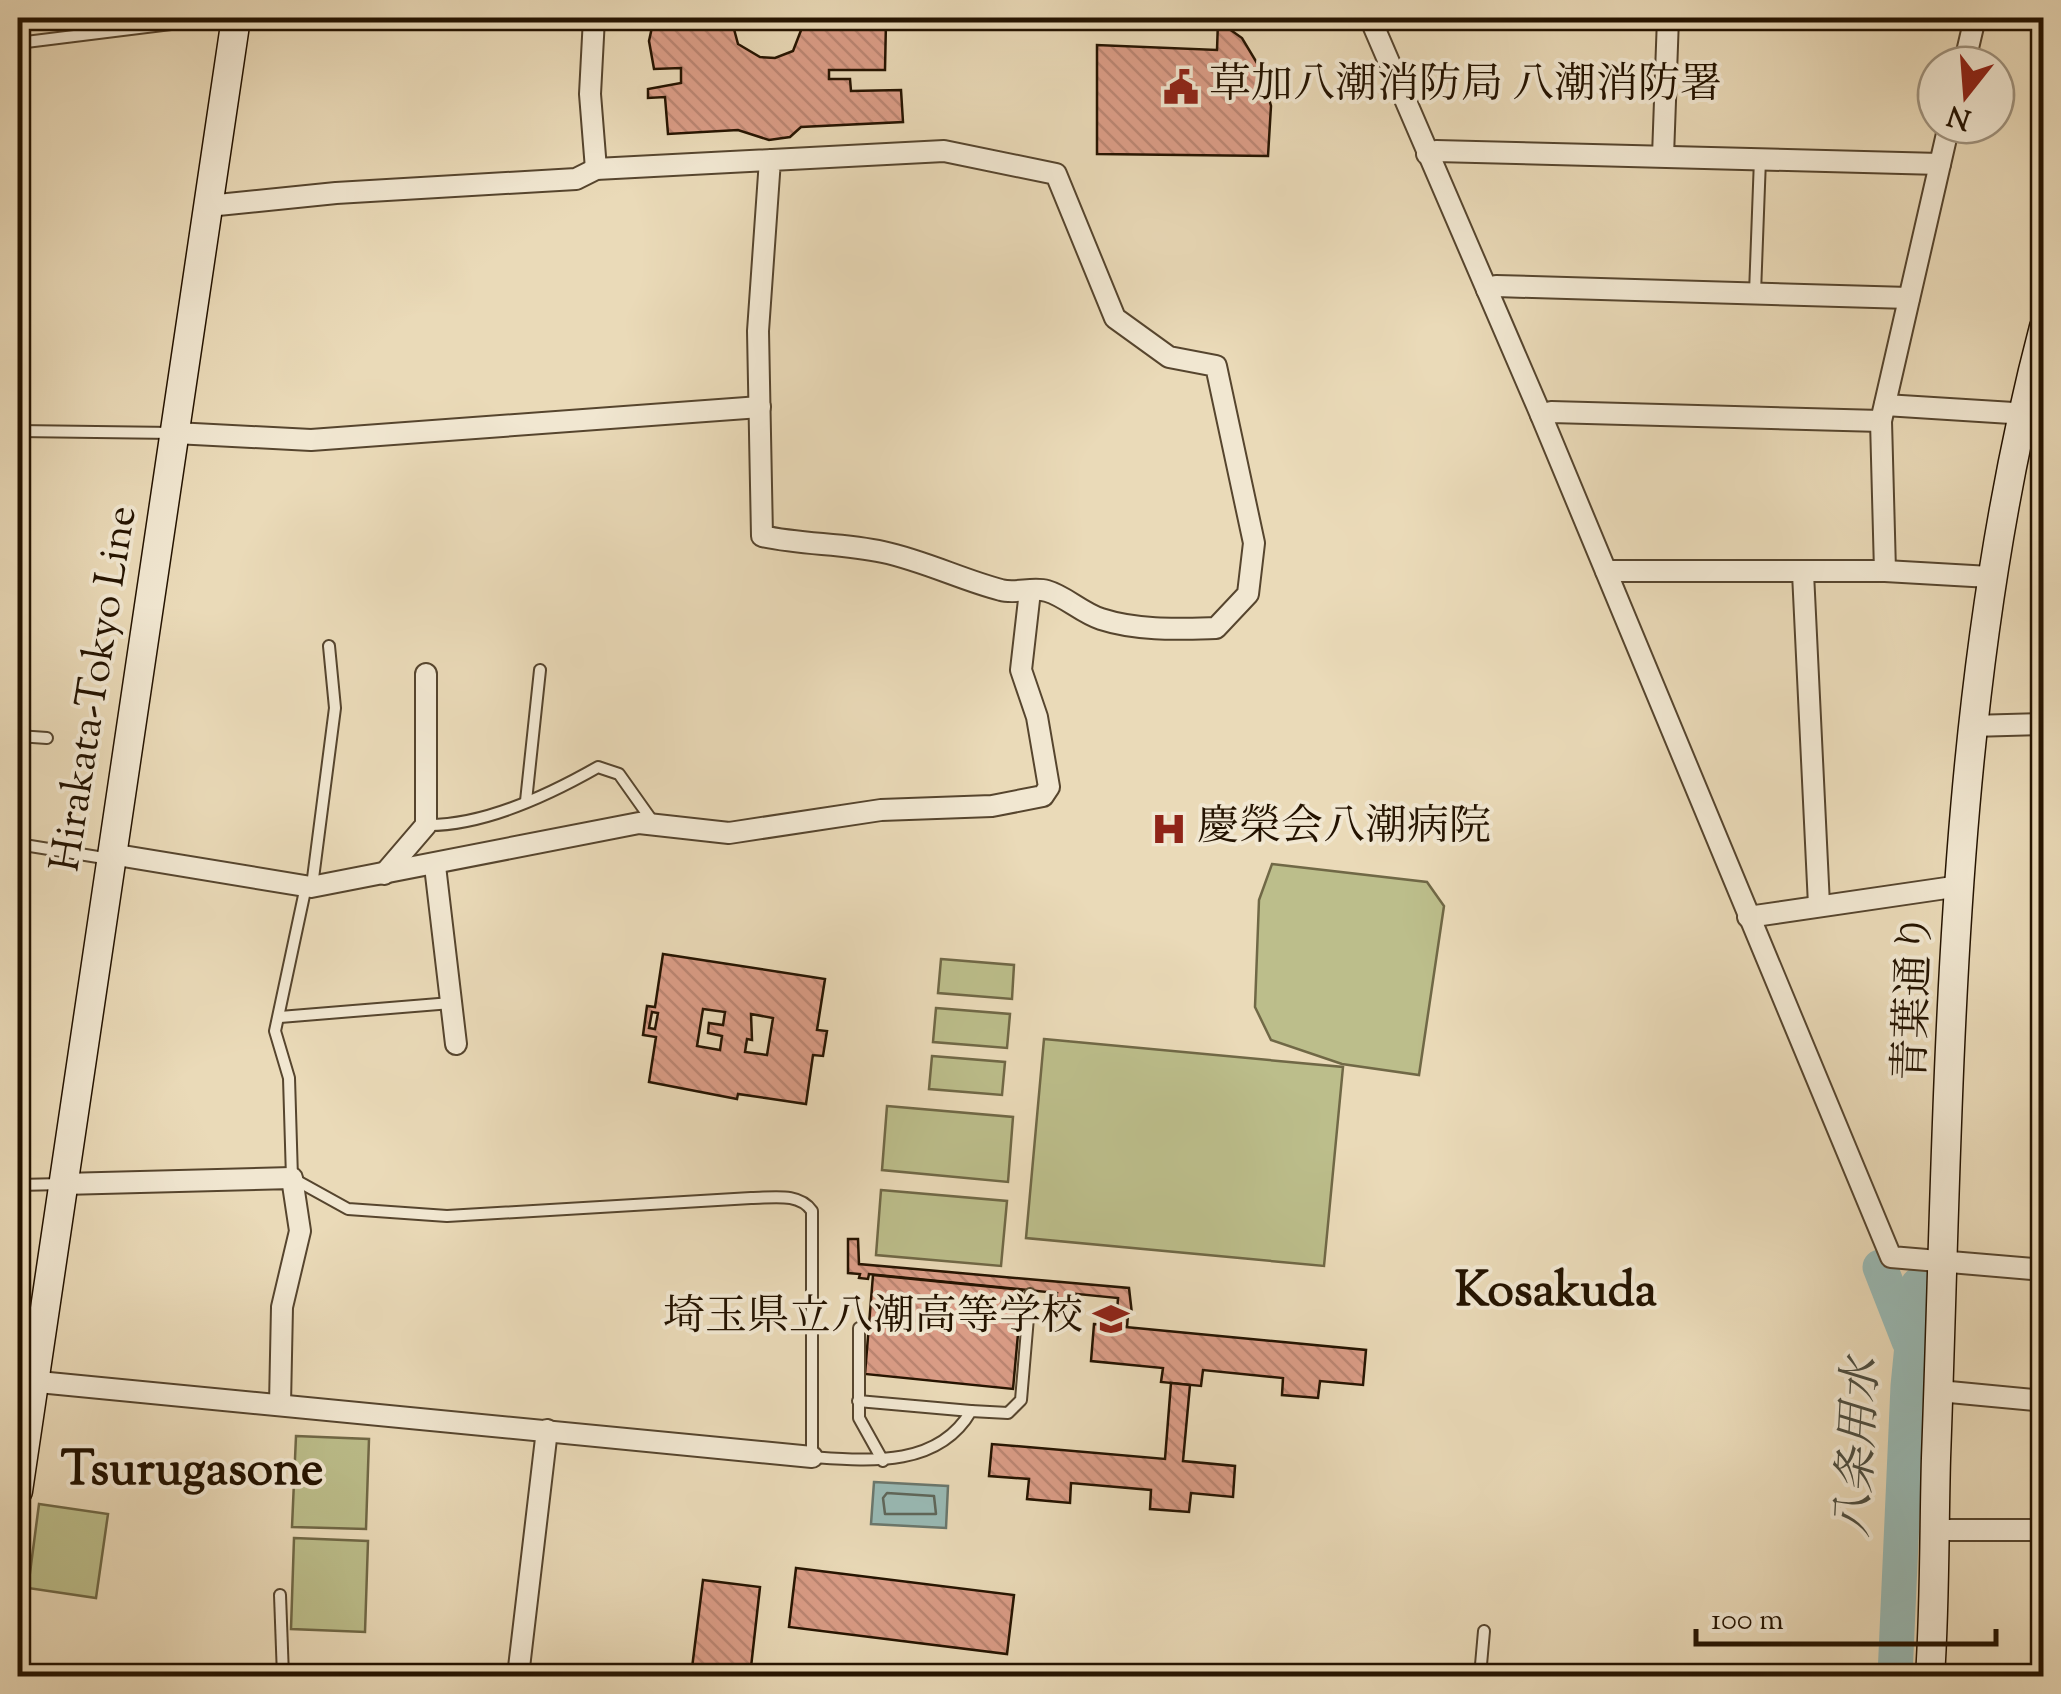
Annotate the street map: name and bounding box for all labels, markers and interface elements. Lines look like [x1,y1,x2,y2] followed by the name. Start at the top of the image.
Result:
[1916,45,2016,145] north arrow
[1209,57,1722,117] place label: 草加八潮消防局 八潮消防署
[1162,68,1200,106] public building icon: 草加八潮消防局 八潮消防署
[1943,94,1976,138] text: N
[37,502,155,876] street label: Hirakata-Tokyo Line
[1197,799,1491,859] place label: 慶榮会八潮病院
[1150,810,1188,848] hospital icon: 慶榮会八潮病院
[1883,912,1949,1082] street label: 青葉通り
[1455,1259,1657,1328] district label: Kosakuda
[663,1289,1083,1349] place label: 埼玉県立八潮高等学校
[1092,1300,1130,1338] school or university icon: 埼玉県立八潮高等学校
[1824,1352,1898,1540] water label: 八条用水
[61,1438,323,1507] district label: Tsurugasone
[1696,1584,1996,1646] scale bar
[1711,1600,1784,1643] text: 100 m

